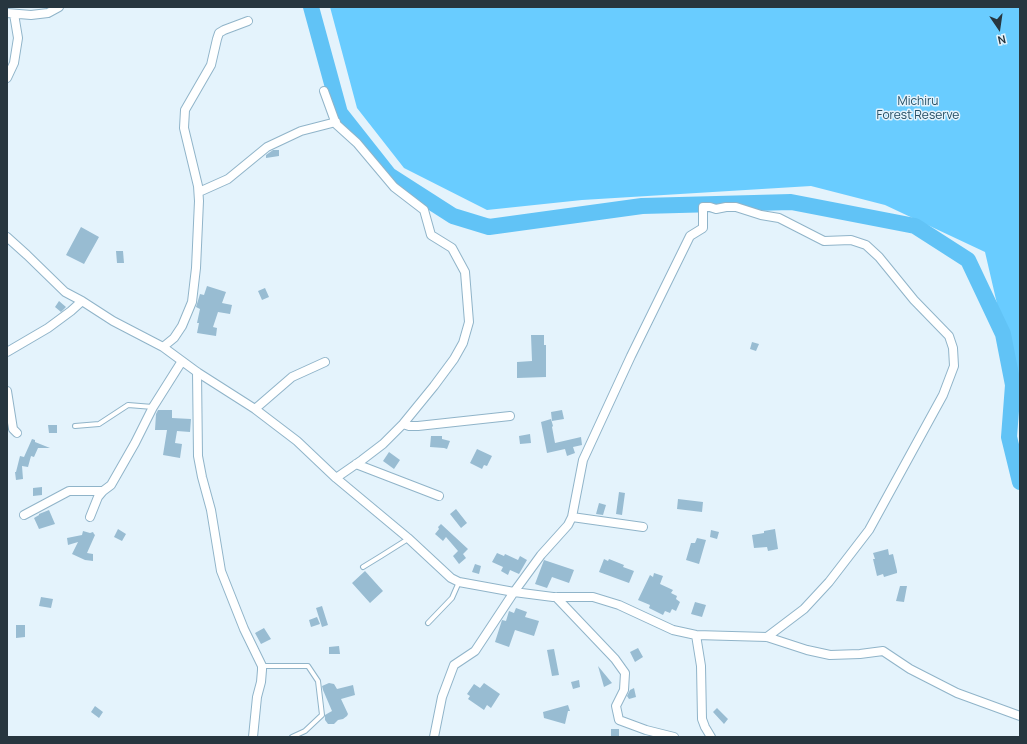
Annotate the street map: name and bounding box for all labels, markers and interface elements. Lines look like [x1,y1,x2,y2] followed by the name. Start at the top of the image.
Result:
[979,8,1019,48] north arrow
[996,32,1007,48] text: N
[877,95,959,123] park label: Michiru Forest Reserve

